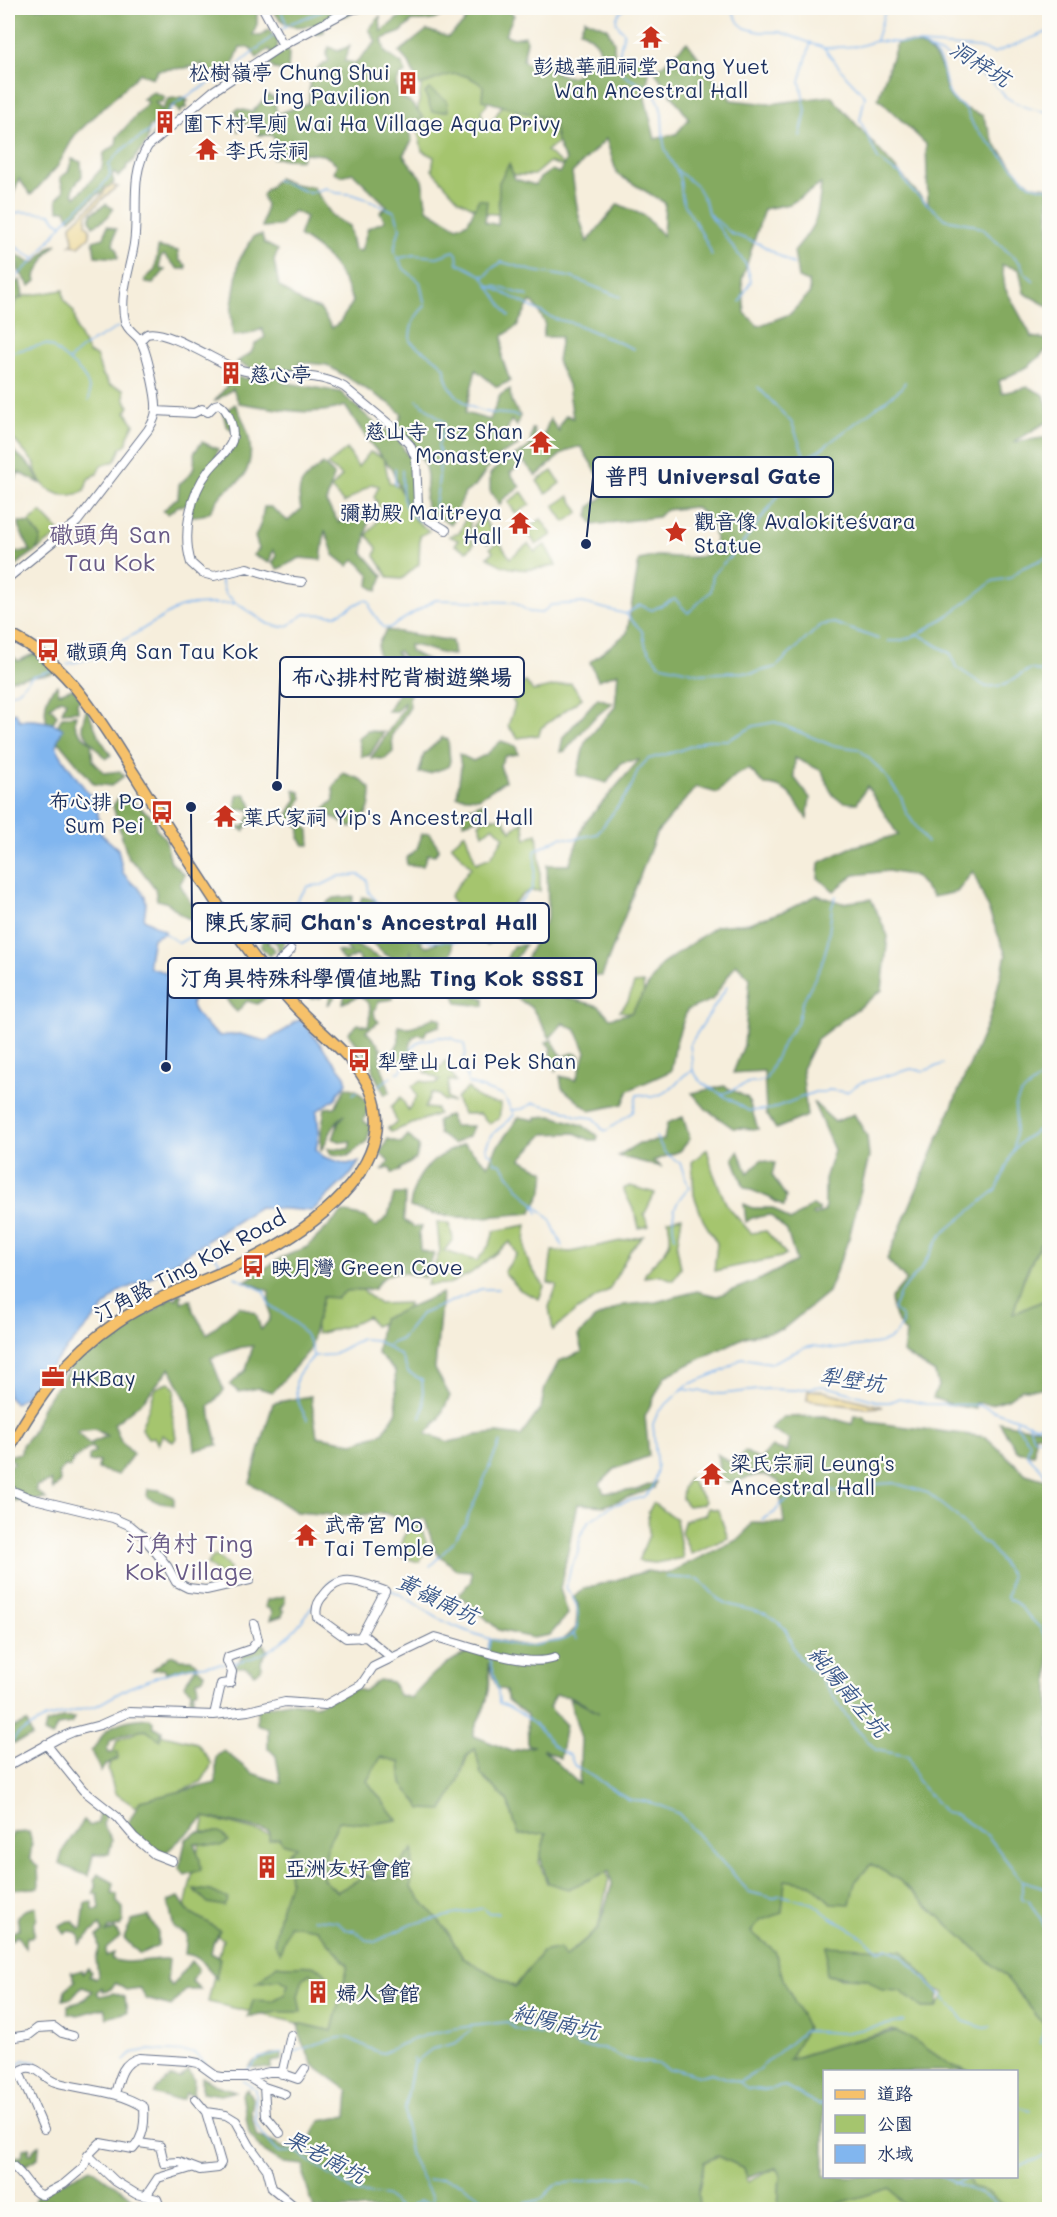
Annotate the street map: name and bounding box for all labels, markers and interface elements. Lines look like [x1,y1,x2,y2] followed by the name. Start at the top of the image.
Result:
[638,24,664,50] temple icon: 彭越華祖祠堂 Pang Yuet Wah Ancestral Hall
[945,33,1018,94] water label: 洞梓坑
[533,52,769,103] place label: 彭越華祖祠堂 Pang Yuet Wah Ancestral Hall
[189,58,390,109] place label: 松樹嶺亭 Chung Shui Ling Pavilion
[395,70,421,96] building icon: 松樹嶺亭 Chung Shui Ling Pavilion
[152,109,178,135] building icon: 圍下村旱廁 Wai Ha Village Aqua Privy
[183,109,561,136] place label: 圍下村旱廁 Wai Ha Village Aqua Privy
[194,136,220,162] temple icon: 李氏宗祠
[225,136,309,163] place label: 李氏宗祠
[218,360,244,386] building icon: 慈心亭
[249,360,312,387] place label: 慈心亭
[365,417,523,468] place label: 慈山寺 Tsz Shan Monastery
[528,429,554,455] temple icon: 慈山寺 Tsz Shan Monastery
[593,457,833,497] callout: 普門 Universal Gate
[605,461,821,490] text: 普門 Universal Gate
[339,498,502,549] place label: 彌勒殿 Maitreya Hall
[694,507,916,558] place label: 觀音像 Avalokiteśvara Statue
[507,510,533,536] temple icon: 彌勒殿 Maitreya Hall
[49,518,171,577] district label: 䃟頭角 San Tau Kok
[663,519,689,545] place icon: 觀音像 Avalokiteśvara Statue
[35,637,61,663] bus stop icon: 䃟頭角 San Tau Kok
[66,637,258,664] place label: 䃟頭角 San Tau Kok
[280,657,524,697] callout: 布心排村陀背樹遊樂場
[292,662,512,691] text: 布心排村陀背樹遊樂場
[49,787,144,838] place label: 布心排 Po Sum Pei
[149,799,175,825] bus stop icon: 布心排 Po Sum Pei
[212,803,238,829] temple icon: 葉氏家祠 Yip's Ancestral Hall
[243,803,534,830] place label: 葉氏家祠 Yip's Ancestral Hall
[192,903,549,943] callout: 陳氏家祠 Chan's Ancestral Hall
[204,907,538,936] text: 陳氏家祠 Chan's Ancestral Hall
[168,958,596,998] callout: 汀角具特殊科學價值地點 Ting Kok SSSI
[180,963,584,992] text: 汀角具特殊科學價值地點 Ting Kok SSSI
[346,1047,372,1073] bus stop icon: 犁壁山 Lai Pek Shan
[377,1047,576,1074] place label: 犁壁山 Lai Pek Shan
[88,1203,290,1327] street label: 汀角路 Ting Kok Road
[240,1253,266,1279] bus stop icon: 映月灣 Green Cove
[271,1253,463,1280] place label: 映月灣 Green Cove
[817,1360,889,1398] water label: 犁壁坑
[40,1364,66,1390] office icon: HKBay
[71,1364,136,1391] place label: HKBay
[730,1449,895,1500] place label: 梁氏宗祠 Leung's Ancestral Hall
[699,1461,725,1487] temple icon: 梁氏宗祠 Leung's Ancestral Hall
[324,1510,435,1561] place label: 武帝宮 Mo Tai Temple
[293,1522,319,1548] temple icon: 武帝宮 Mo Tai Temple
[125,1527,253,1586] district label: 汀角村 Ting Kok Village
[392,1566,486,1631] water label: 黃嶺南坑
[803,1640,897,1744] water label: 純陽南左坑
[254,1854,280,1880] building icon: 亞洲友好會館
[285,1854,411,1881] place label: 亞洲友好會館
[305,1979,331,2005] building icon: 婦人會館
[336,1979,420,2006] place label: 婦人會館
[510,1996,604,2046] water label: 純陽南坑
[823,2070,1018,2178] legend
[877,2081,913,2105] text: 道路
[877,2111,913,2135] text: 公園
[280,2123,373,2190] water label: 果老南坑
[877,2141,913,2165] text: 水域

